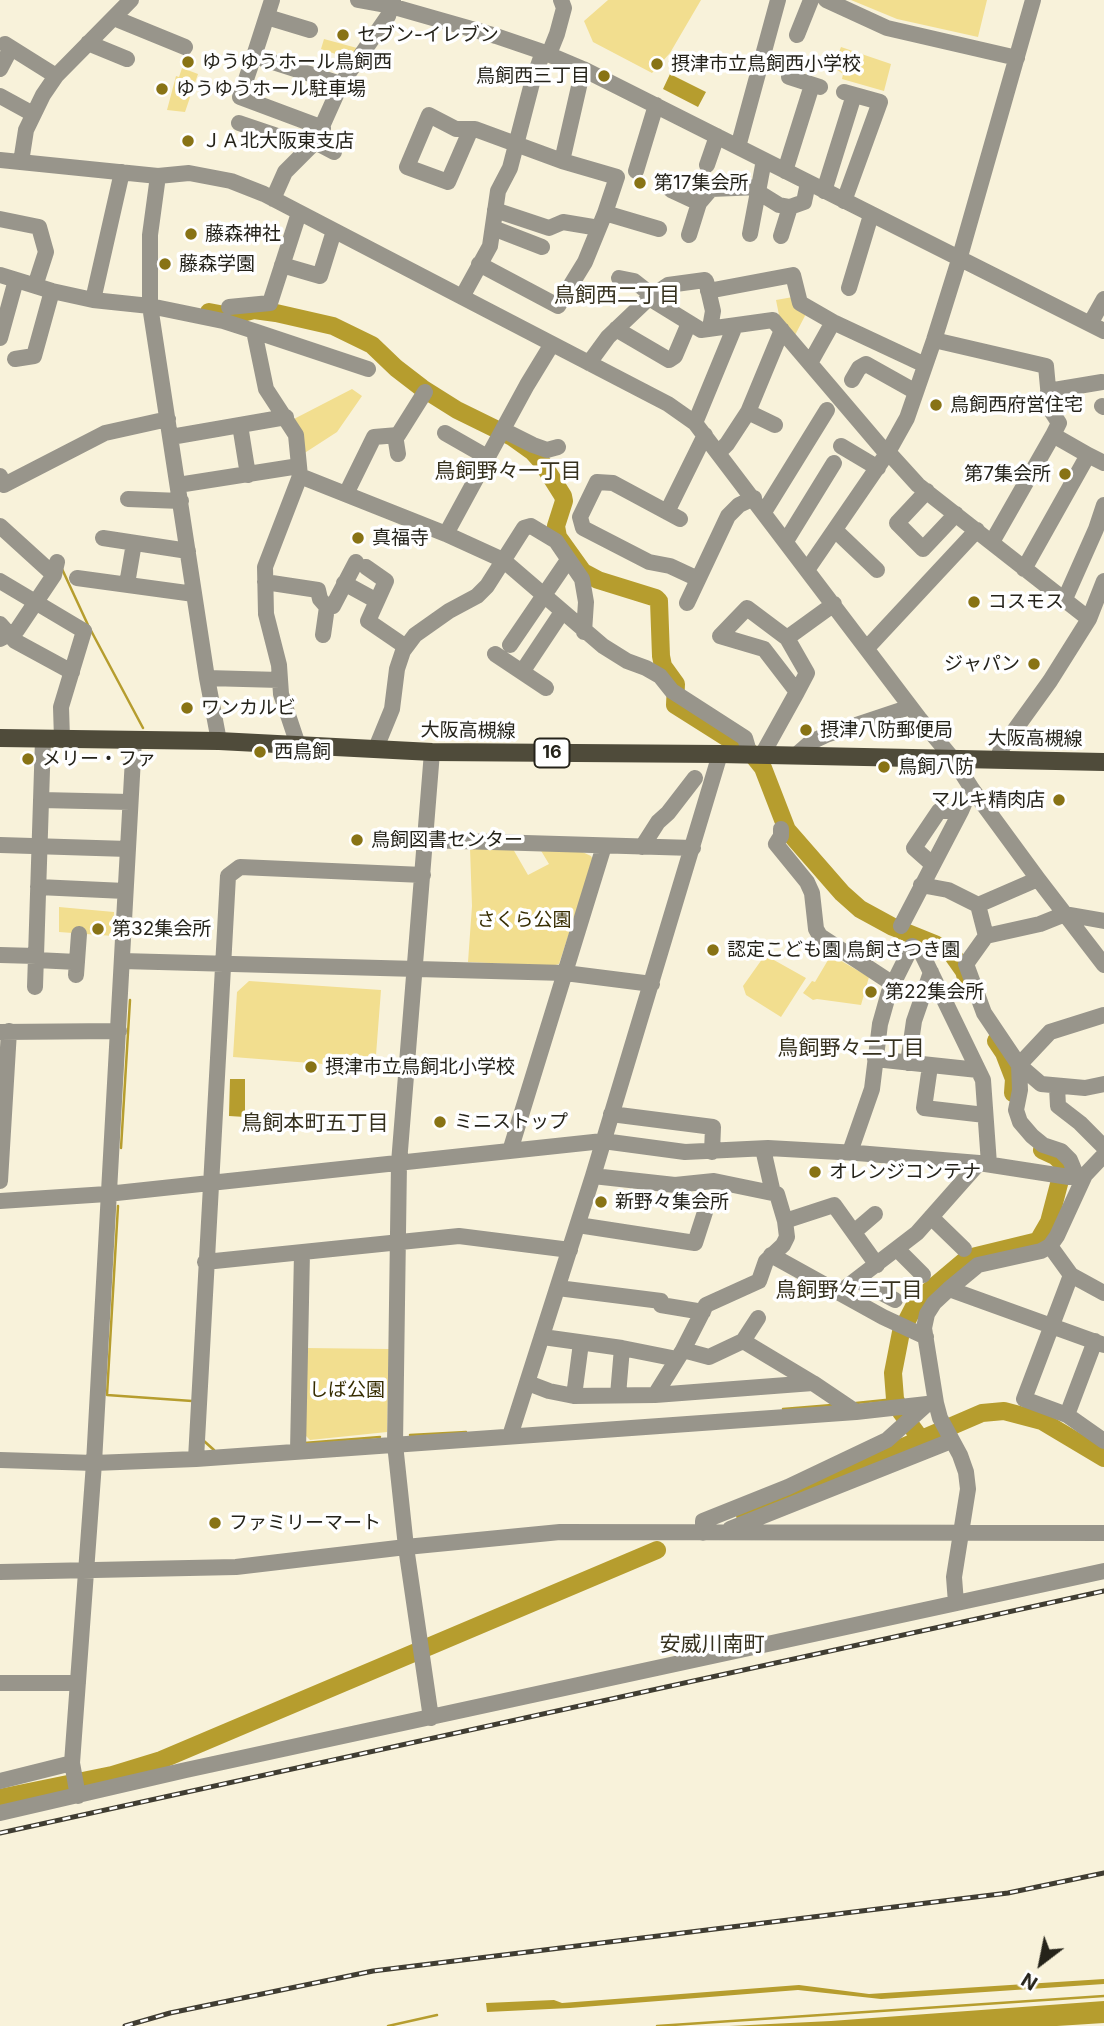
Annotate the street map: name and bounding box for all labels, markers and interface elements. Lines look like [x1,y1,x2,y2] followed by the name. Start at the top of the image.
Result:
[357,24,499,46] place label: セブン-イレブン
[335,27,351,43] marker: セブン-イレブン
[202,51,392,73] place label: ゆうゆうホール鳥飼西
[671,53,861,75] place label: 摂津市立鳥飼西小学校
[180,54,196,70] marker: ゆうゆうホール鳥飼西
[649,56,665,72] marker: 摂津市立鳥飼西小学校
[476,65,590,87] place label: 鳥飼西三丁目
[596,68,612,84] marker: 鳥飼西三丁目
[176,78,366,100] place label: ゆうゆうホール駐車場
[154,81,170,97] marker: ゆうゆうホール駐車場
[202,130,354,152] place label: ＪＡ北大阪東支店
[180,133,196,149] marker: ＪＡ北大阪東支店
[654,172,748,194] place label: 第17集会所
[632,175,648,191] marker: 第17集会所
[205,223,281,245] place label: 藤森神社
[183,226,199,242] marker: 藤森神社
[179,253,255,275] place label: 藤森学園
[157,256,173,272] marker: 藤森学園
[554,283,680,309] district label: 鳥飼西二丁目
[950,394,1083,416] place label: 鳥飼西府営住宅
[928,397,944,413] marker: 鳥飼西府営住宅
[435,459,581,485] district label: 鳥飼野々一丁目
[964,463,1051,485] place label: 第7集会所
[1057,466,1073,482] marker: 第7集会所
[372,527,429,549] place label: 真福寺
[350,530,366,546] marker: 真福寺
[988,591,1064,613] place label: コスモス
[966,594,982,610] marker: コスモス
[944,653,1020,675] place label: ジャパン
[1026,656,1042,672] marker: ジャパン
[201,697,296,719] place label: ワンカルビ
[179,700,195,716] marker: ワンカルビ
[420,719,516,743] street label: 大阪高槻線
[820,719,953,741] place label: 摂津八防郵便局
[798,722,814,738] marker: 摂津八防郵便局
[987,727,1083,751] street label: 大阪高槻線
[534,738,570,768] road number: 16
[274,741,331,763] place label: 西鳥飼
[252,744,268,760] marker: 西鳥飼
[42,748,156,770] place label: メリー・ファ
[20,751,36,767] marker: メリー・ファ
[898,756,974,778] place label: 鳥飼八防
[876,759,892,775] marker: 鳥飼八防
[931,789,1045,811] place label: マルキ精肉店
[1051,792,1067,808] marker: マルキ精肉店
[371,829,523,851] place label: 鳥飼図書センター
[349,832,365,848] marker: 鳥飼図書センター
[477,909,571,931] park label: さくら公園
[112,918,211,940] place label: 第32集会所
[90,921,106,937] marker: 第32集会所
[727,939,960,961] place label: 認定こども園 鳥飼さつき園
[705,942,721,958] marker: 認定こども園 鳥飼さつき園
[885,981,984,1003] place label: 第22集会所
[863,984,879,1000] marker: 第22集会所
[778,1036,924,1062] district label: 鳥飼野々二丁目
[325,1056,515,1078] place label: 摂津市立鳥飼北小学校
[303,1059,319,1075] marker: 摂津市立鳥飼北小学校
[242,1111,388,1137] district label: 鳥飼本町五丁目
[454,1111,568,1133] place label: ミニストップ
[432,1114,448,1130] marker: ミニストップ
[829,1161,981,1183] place label: オレンジコンテナ
[807,1164,823,1180] marker: オレンジコンテナ
[615,1191,729,1213] place label: 新野々集会所
[593,1194,609,1210] marker: 新野々集会所
[776,1278,922,1304] district label: 鳥飼野々三丁目
[309,1379,385,1401] park label: しば公園
[229,1512,381,1534] place label: ファミリーマート
[207,1515,223,1531] marker: ファミリーマート
[660,1632,764,1658] district label: 安威川南町
[1006,1928,1076,1998] north arrow
[1017,1968,1042,1995] text: N

